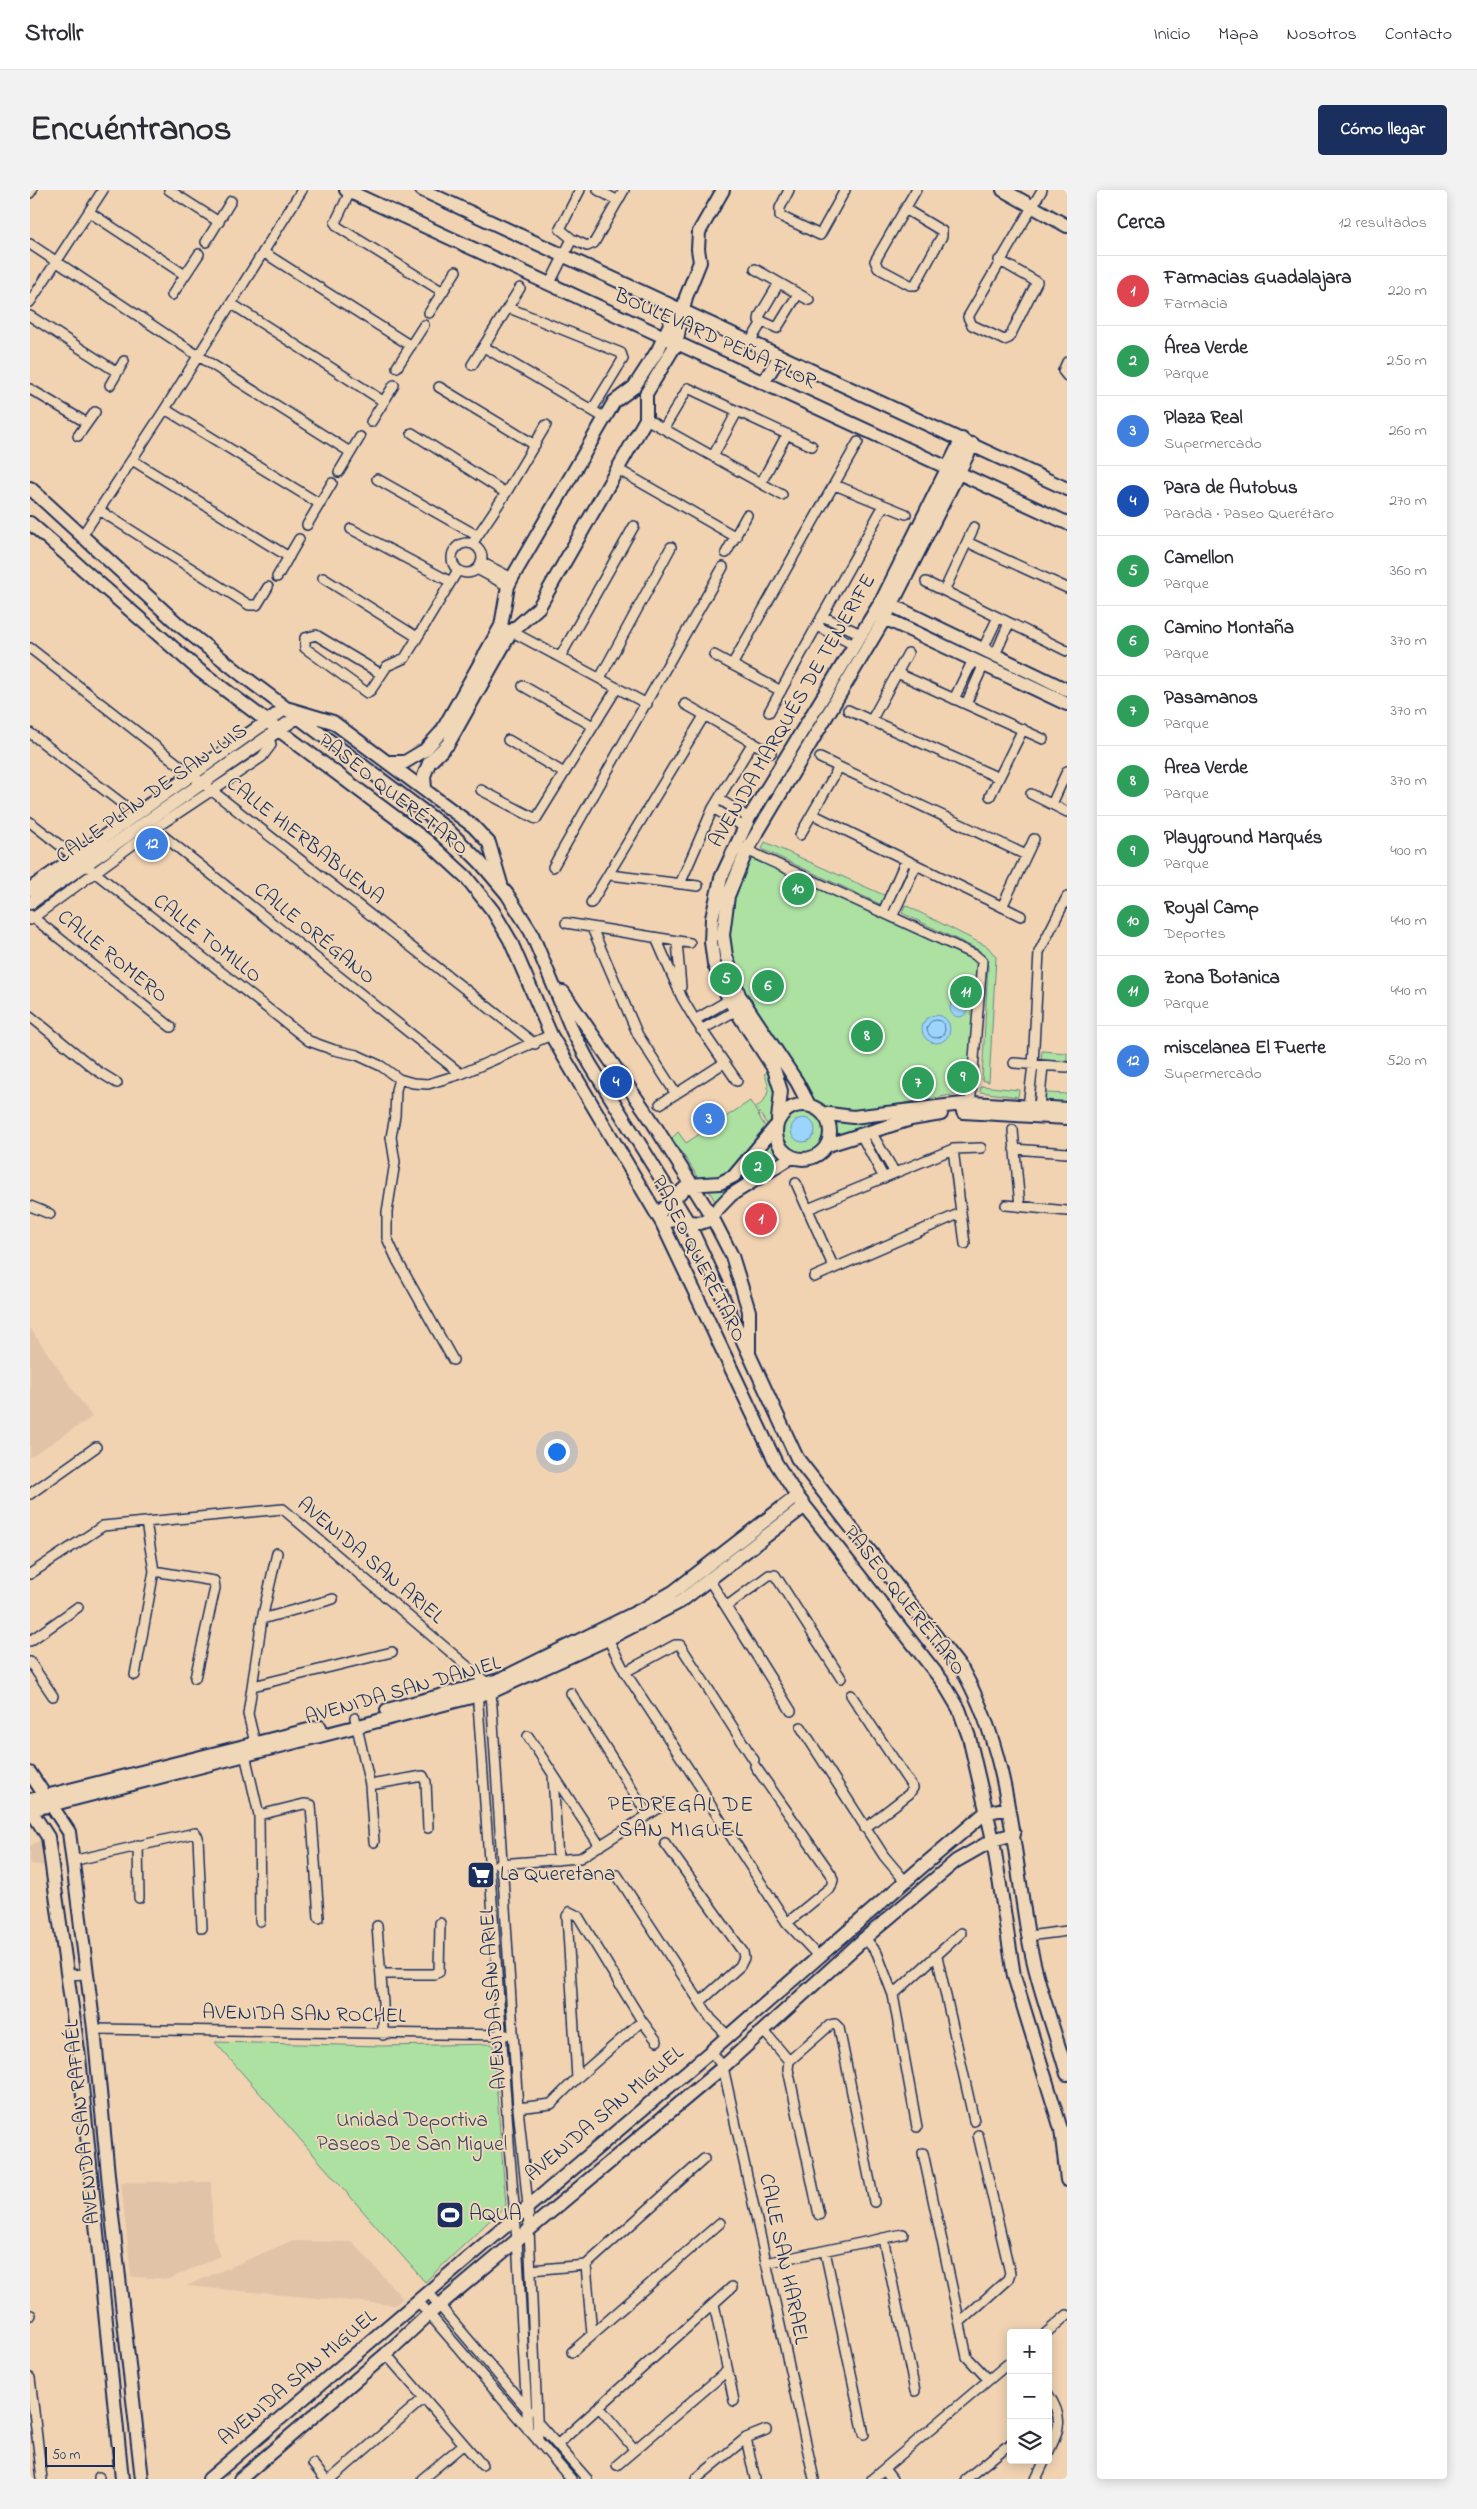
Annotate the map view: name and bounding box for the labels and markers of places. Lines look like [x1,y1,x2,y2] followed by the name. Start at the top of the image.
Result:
[136,825,168,863] pin: 12
[782,870,814,908] pin: 10
[710,960,742,998] pin: 5
[752,967,784,1005] pin: 6
[950,973,982,1011] pin: 11
[851,1017,883,1055] pin: 8
[947,1058,979,1096] pin: 9
[600,1063,632,1101] pin: 4
[902,1064,934,1102] pin: 7
[693,1100,725,1138] pin: 3
[742,1148,774,1186] pin: 2
[745,1200,777,1238] pin: 1
[466,1860,496,1890] supermarket icon: La Queretana
[500,1860,615,1890] place label: La Queretana
[435,2200,465,2230] sports icon: AQUA
[469,2200,522,2230] place label: AQUA

